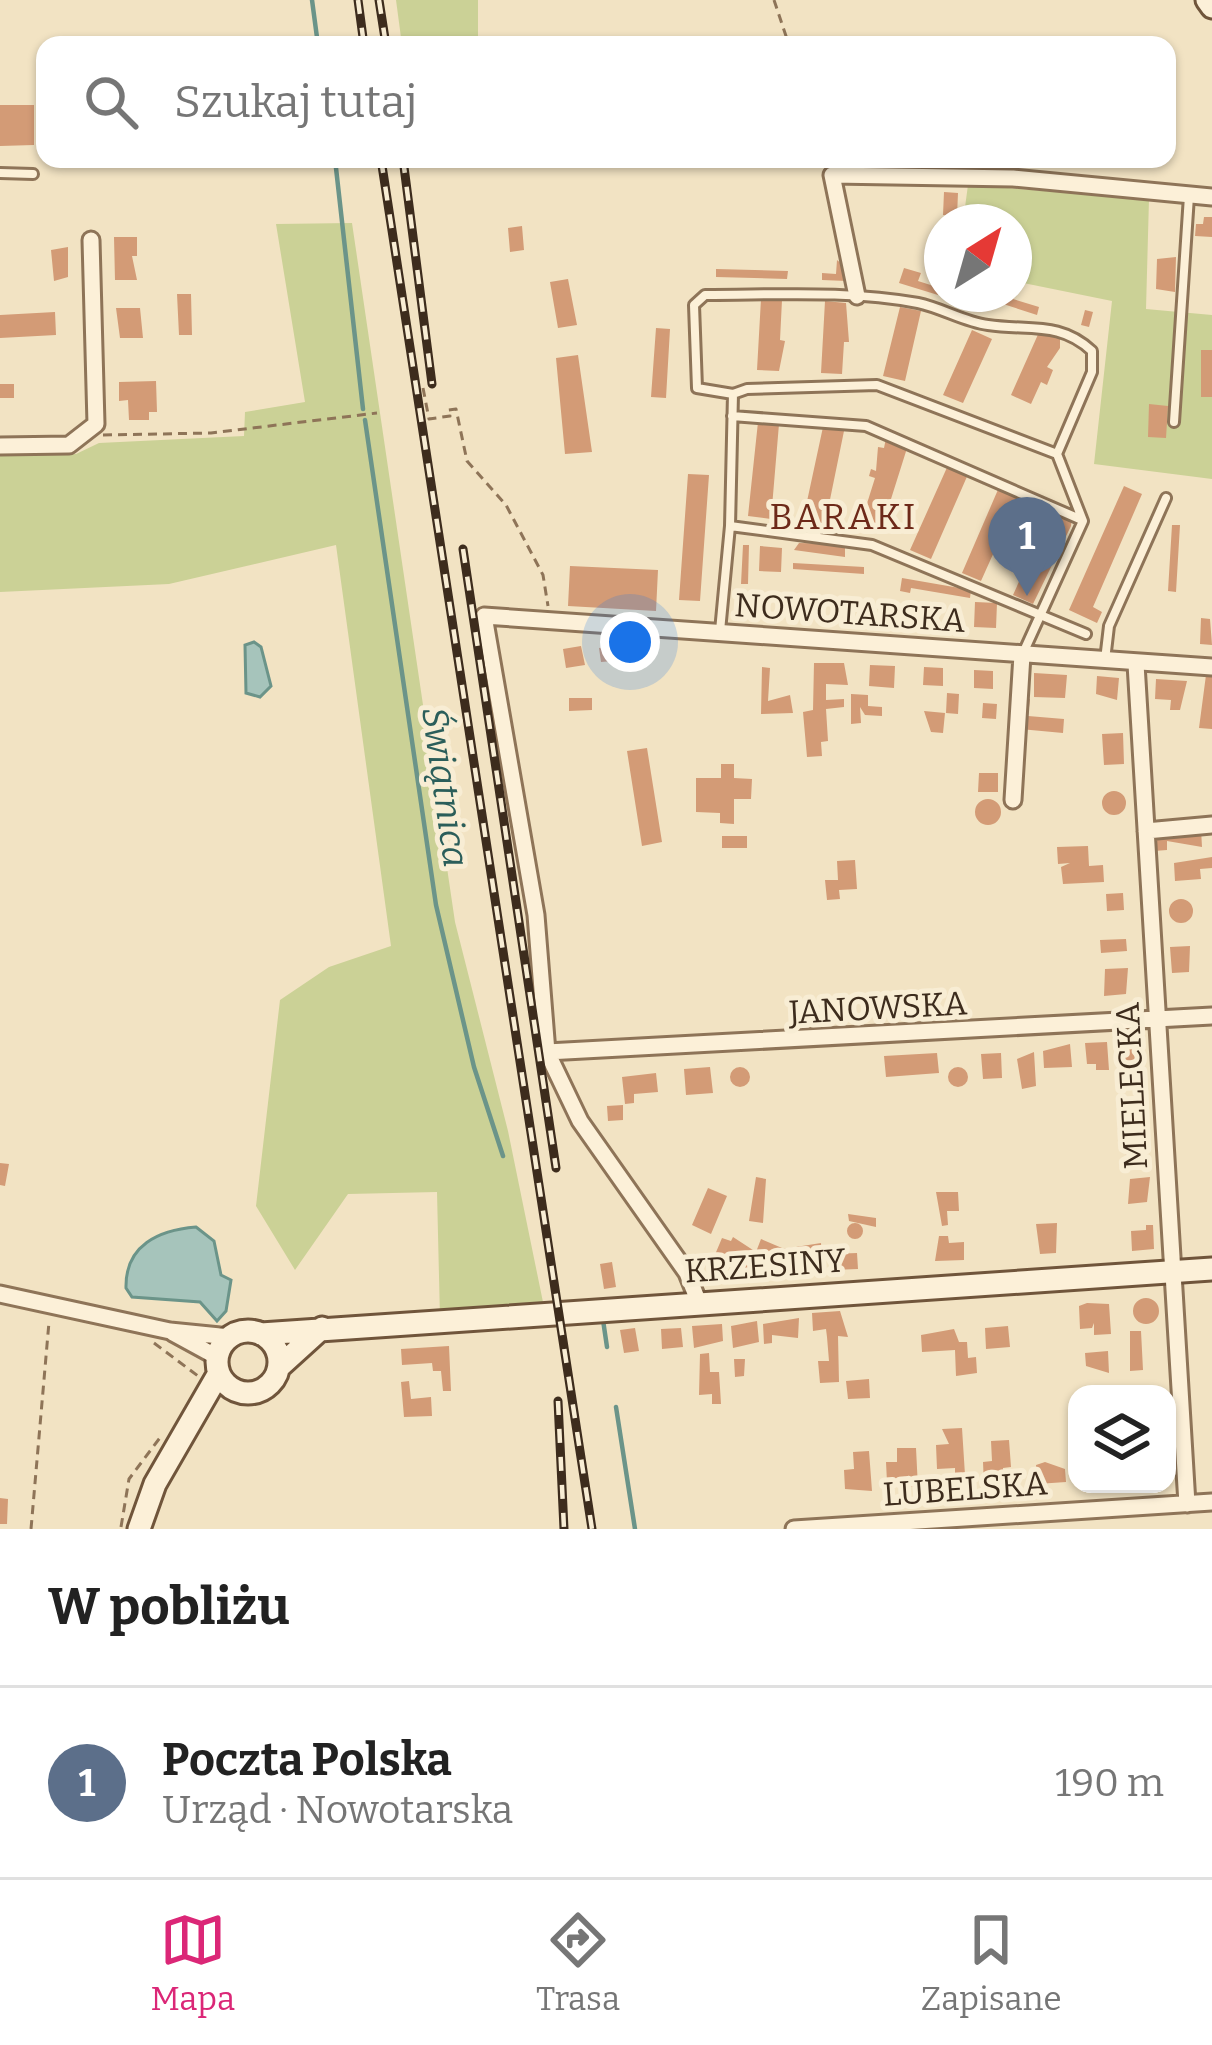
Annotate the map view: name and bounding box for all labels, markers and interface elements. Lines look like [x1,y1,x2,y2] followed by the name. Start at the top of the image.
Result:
[36,36,1176,168] search box
[78,69,144,135] icon: search
[174,75,417,129] text: Szukaj tutaj
[924,204,1032,312] north arrow
[770,495,918,539] district label: BARAKI
[988,497,1066,596] pin: 1
[733,585,967,641] street label: NOWOTARSKA
[600,612,660,672] your location
[412,704,478,870] water label: Świątnica
[787,983,969,1033] street label: JANOWSKA
[1108,1001,1156,1170] street label: MIELECKA
[683,1240,848,1292] street label: KRZESINY
[1068,1385,1176,1493] map controls
[1068,1385,1176,1493] button: layers
[882,1463,1049,1515] street label: LUBELSKA
[48,1576,290,1638] text: W pobliżu
[162,1733,452,1787] text: Poczta Polska
[79,1760,95,1806] text: 1
[1055,1760,1164,1806] text: 190 m
[162,1787,513,1833] text: Urząd · Nowotarska
[150,1907,235,2019] tab: Mapa
[536,1907,620,2019] tab: Trasa
[921,1907,1062,2019] tab: Zapisane

